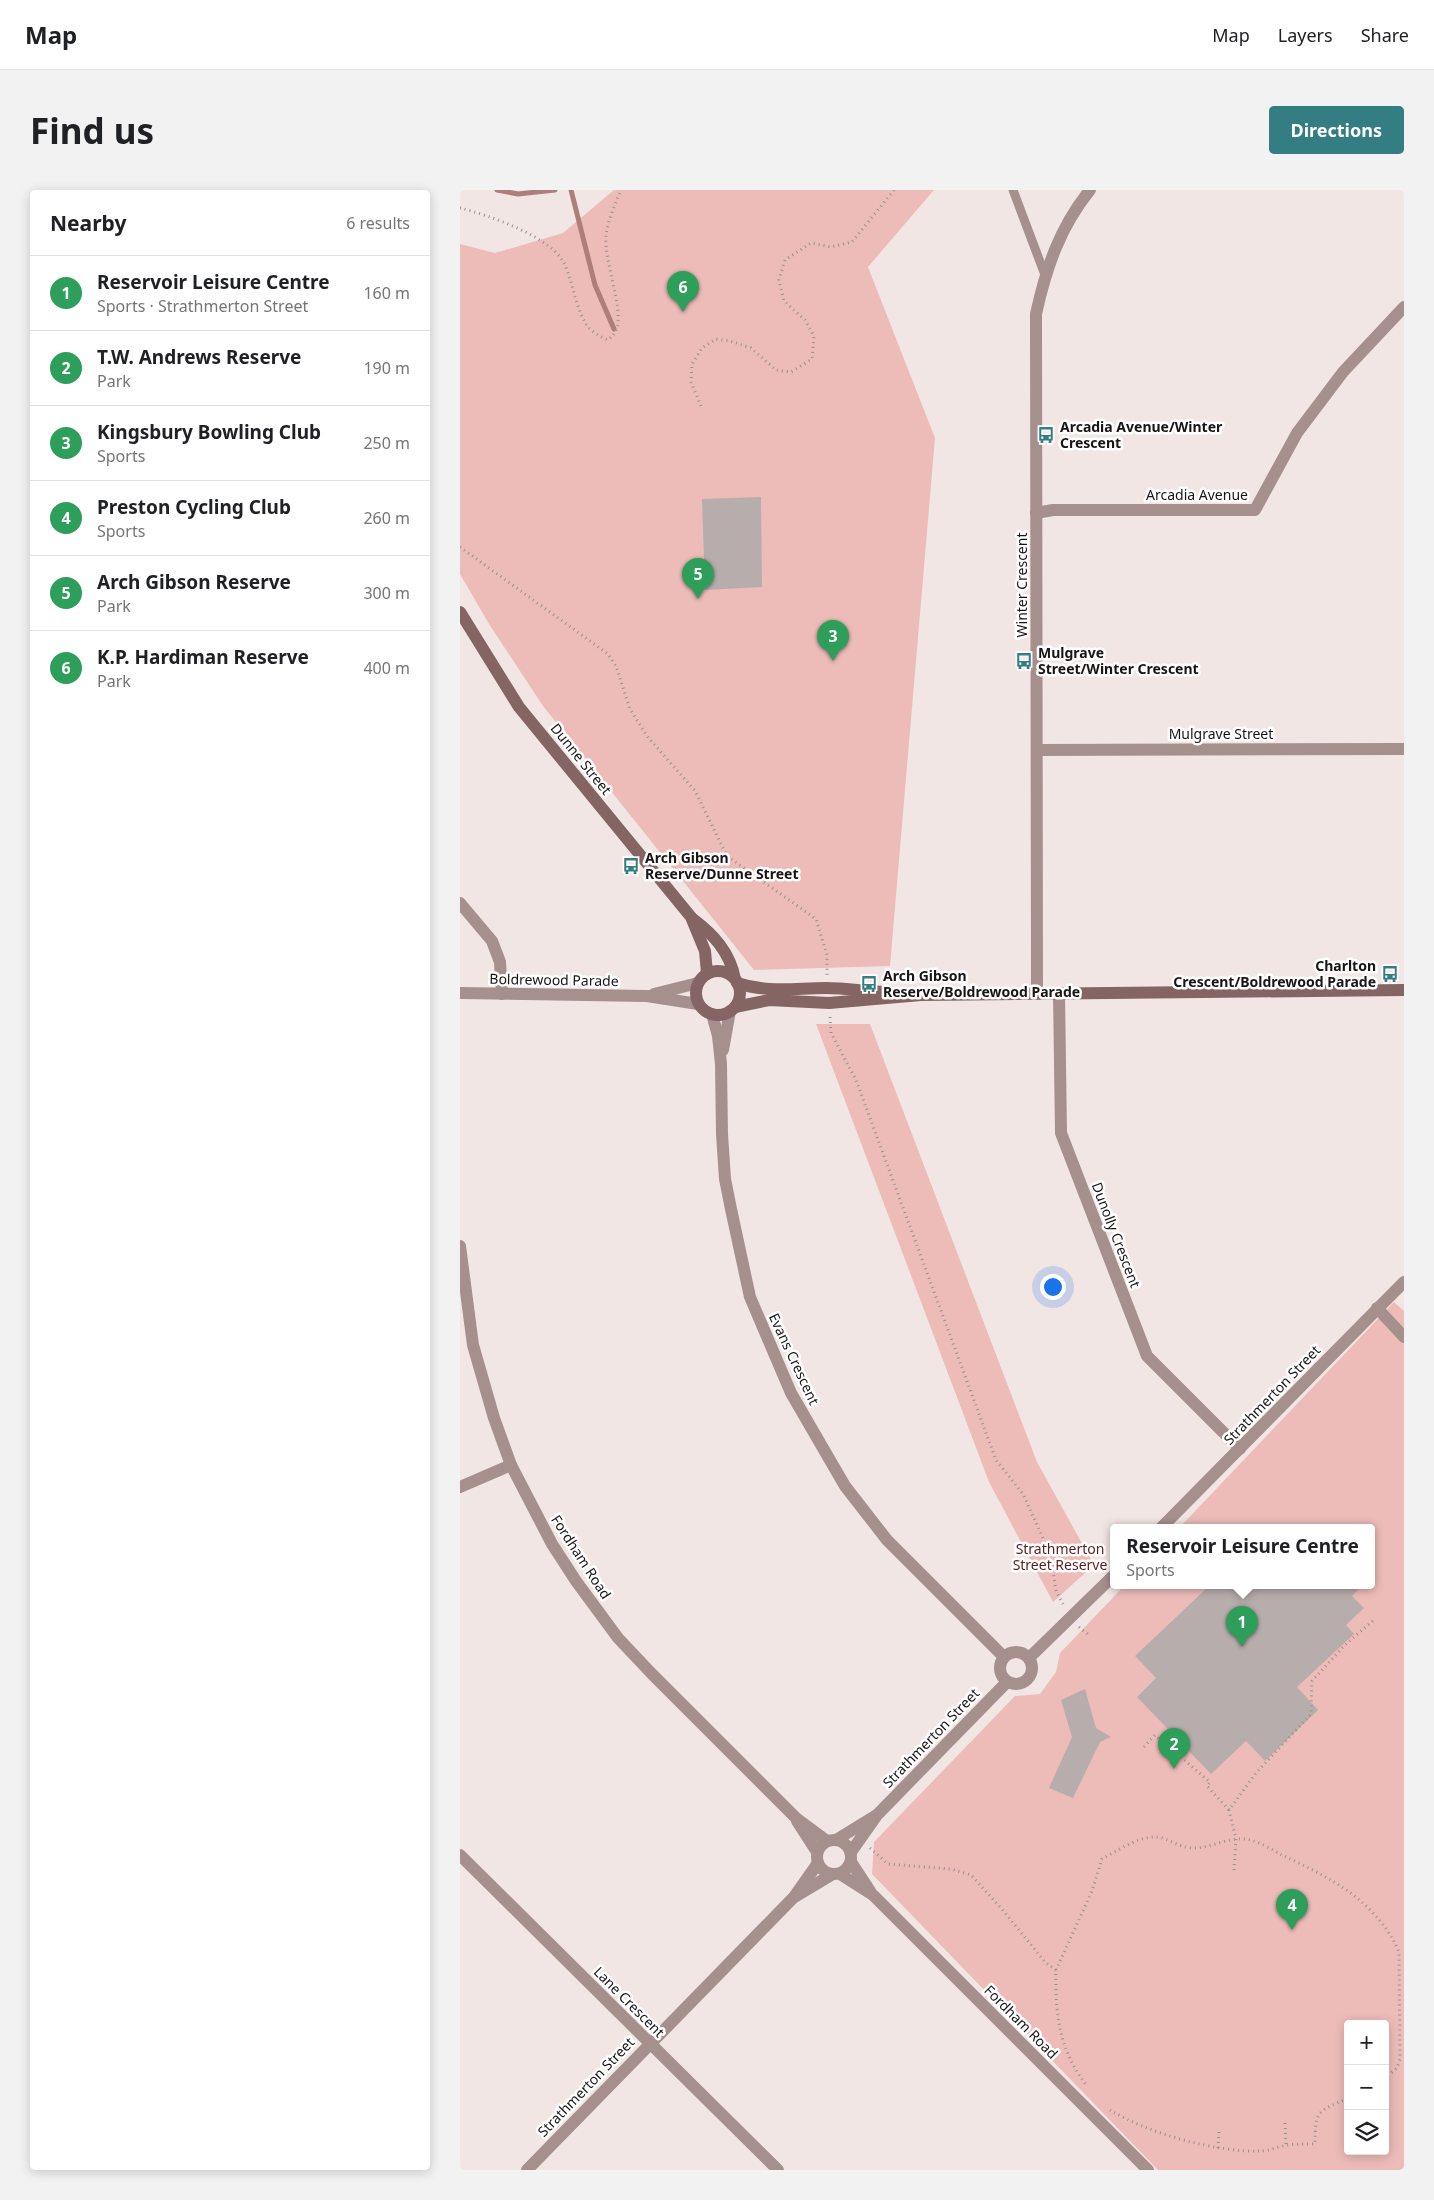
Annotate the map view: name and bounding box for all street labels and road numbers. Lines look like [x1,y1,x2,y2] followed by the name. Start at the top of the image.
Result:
[1146,485,1248,504] street label: Arcadia Avenue
[1012,533,1031,637] street label: Winter Crescent
[547,719,616,798] street label: Dunne Street
[1169,724,1273,743] street label: Mulgrave Street
[489,969,619,990] street label: Boldrewood Parade
[1088,1179,1145,1290] street label: Dunolly Crescent
[765,1310,824,1408] street label: Evans Crescent
[1219,1341,1324,1449] street label: Strathmerton Street
[547,1511,616,1602] street label: Fordham Road
[878,1684,983,1792] street label: Strathmerton Street
[590,1962,669,2041] street label: Lane Crescent
[980,1981,1062,2063] street label: Fordham Road
[533,2033,638,2141] street label: Strathmerton Street

